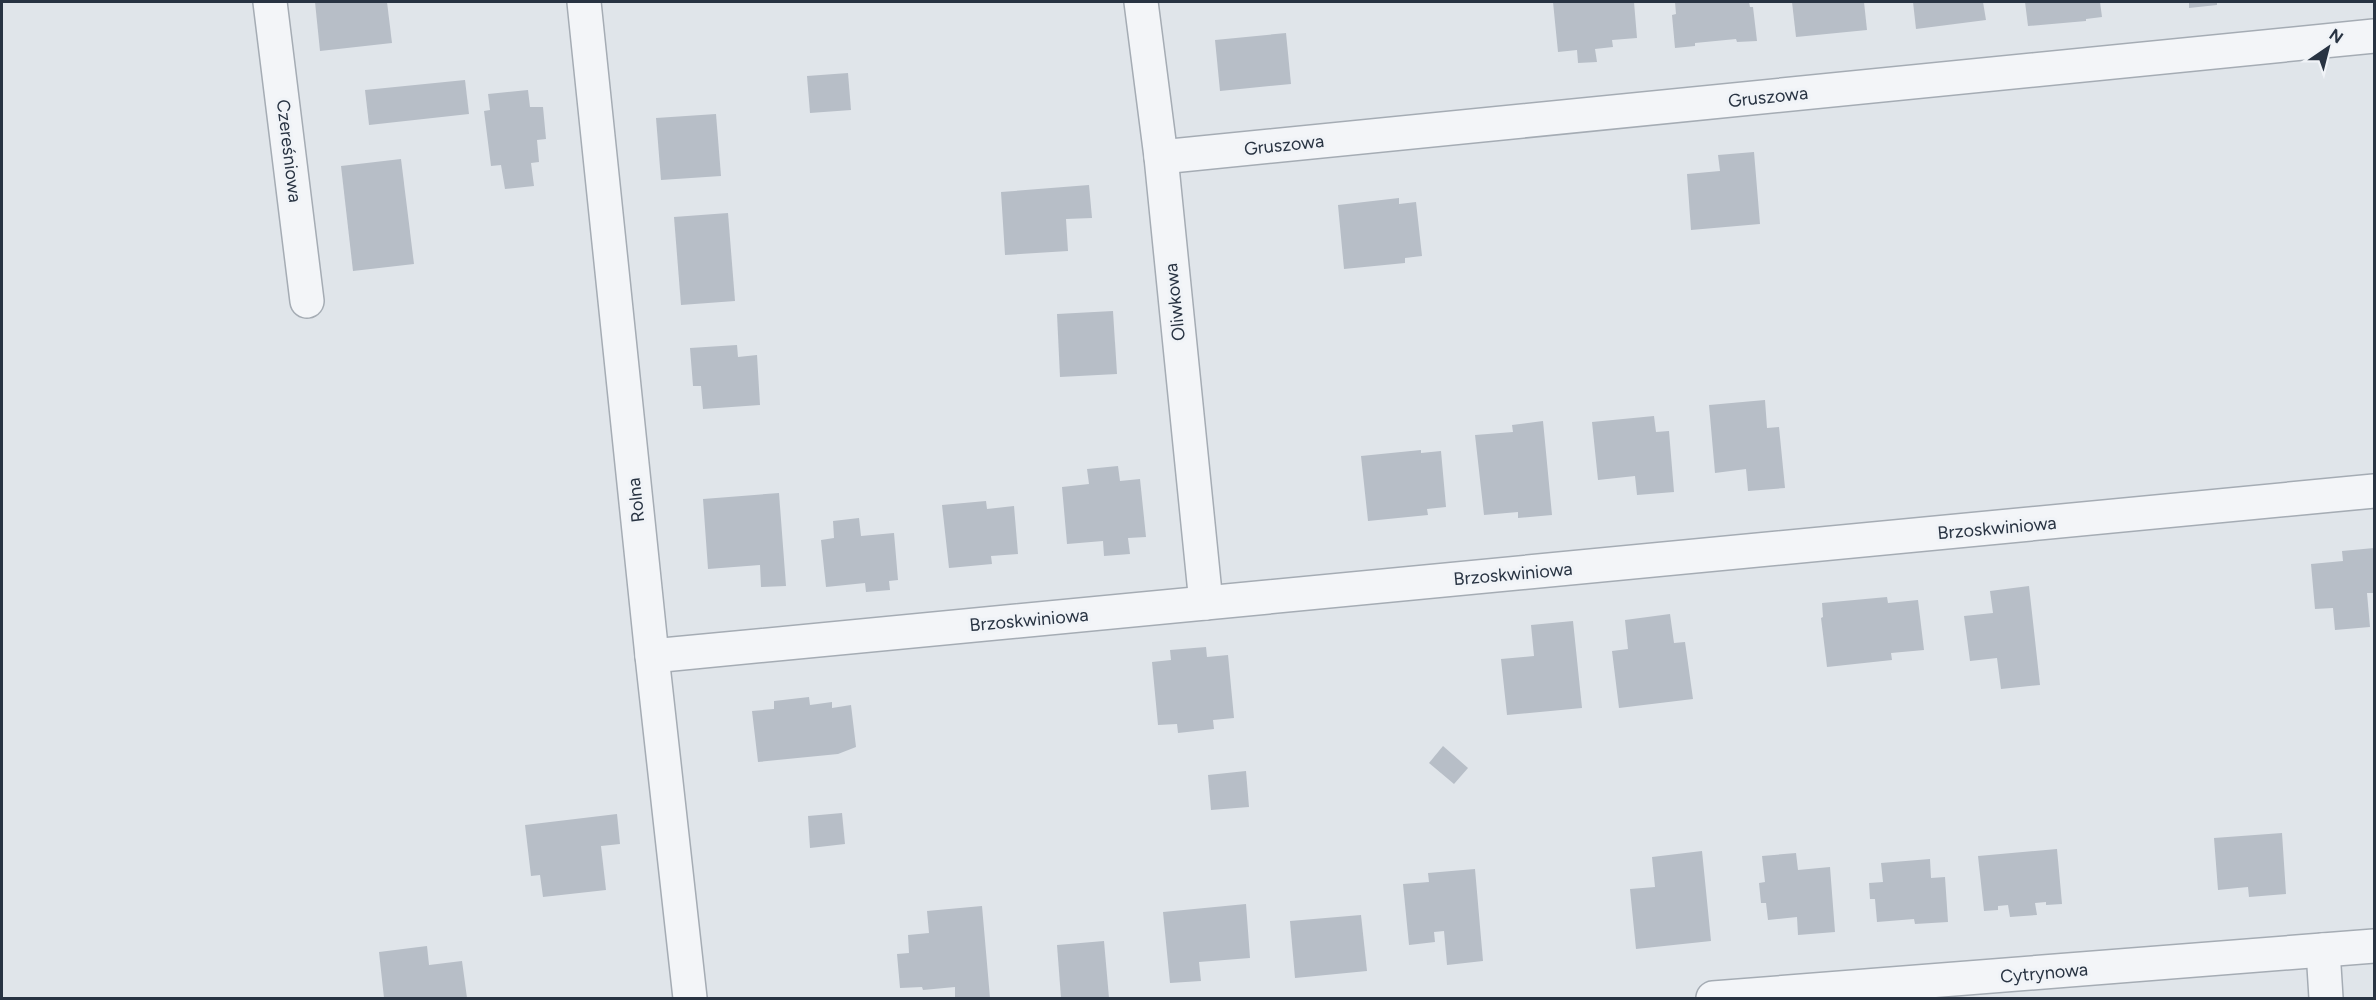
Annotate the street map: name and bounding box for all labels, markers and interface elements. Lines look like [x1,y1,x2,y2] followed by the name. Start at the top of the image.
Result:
[2298,18,2358,78] north arrow
[2326,25,2347,47] text: N
[1727,82,1809,112] street label: Gruszowa
[272,98,306,204] street label: Czereśniowa
[1243,130,1325,160] street label: Gruszowa
[1160,262,1190,342] street label: Oliwkowa
[623,477,649,523] street label: Rolna
[1937,512,2057,544] street label: Brzoskwiniowa
[1453,558,1573,590] street label: Brzoskwiniowa
[969,604,1089,636] street label: Brzoskwiniowa
[1999,958,2089,988] street label: Cytrynowa

